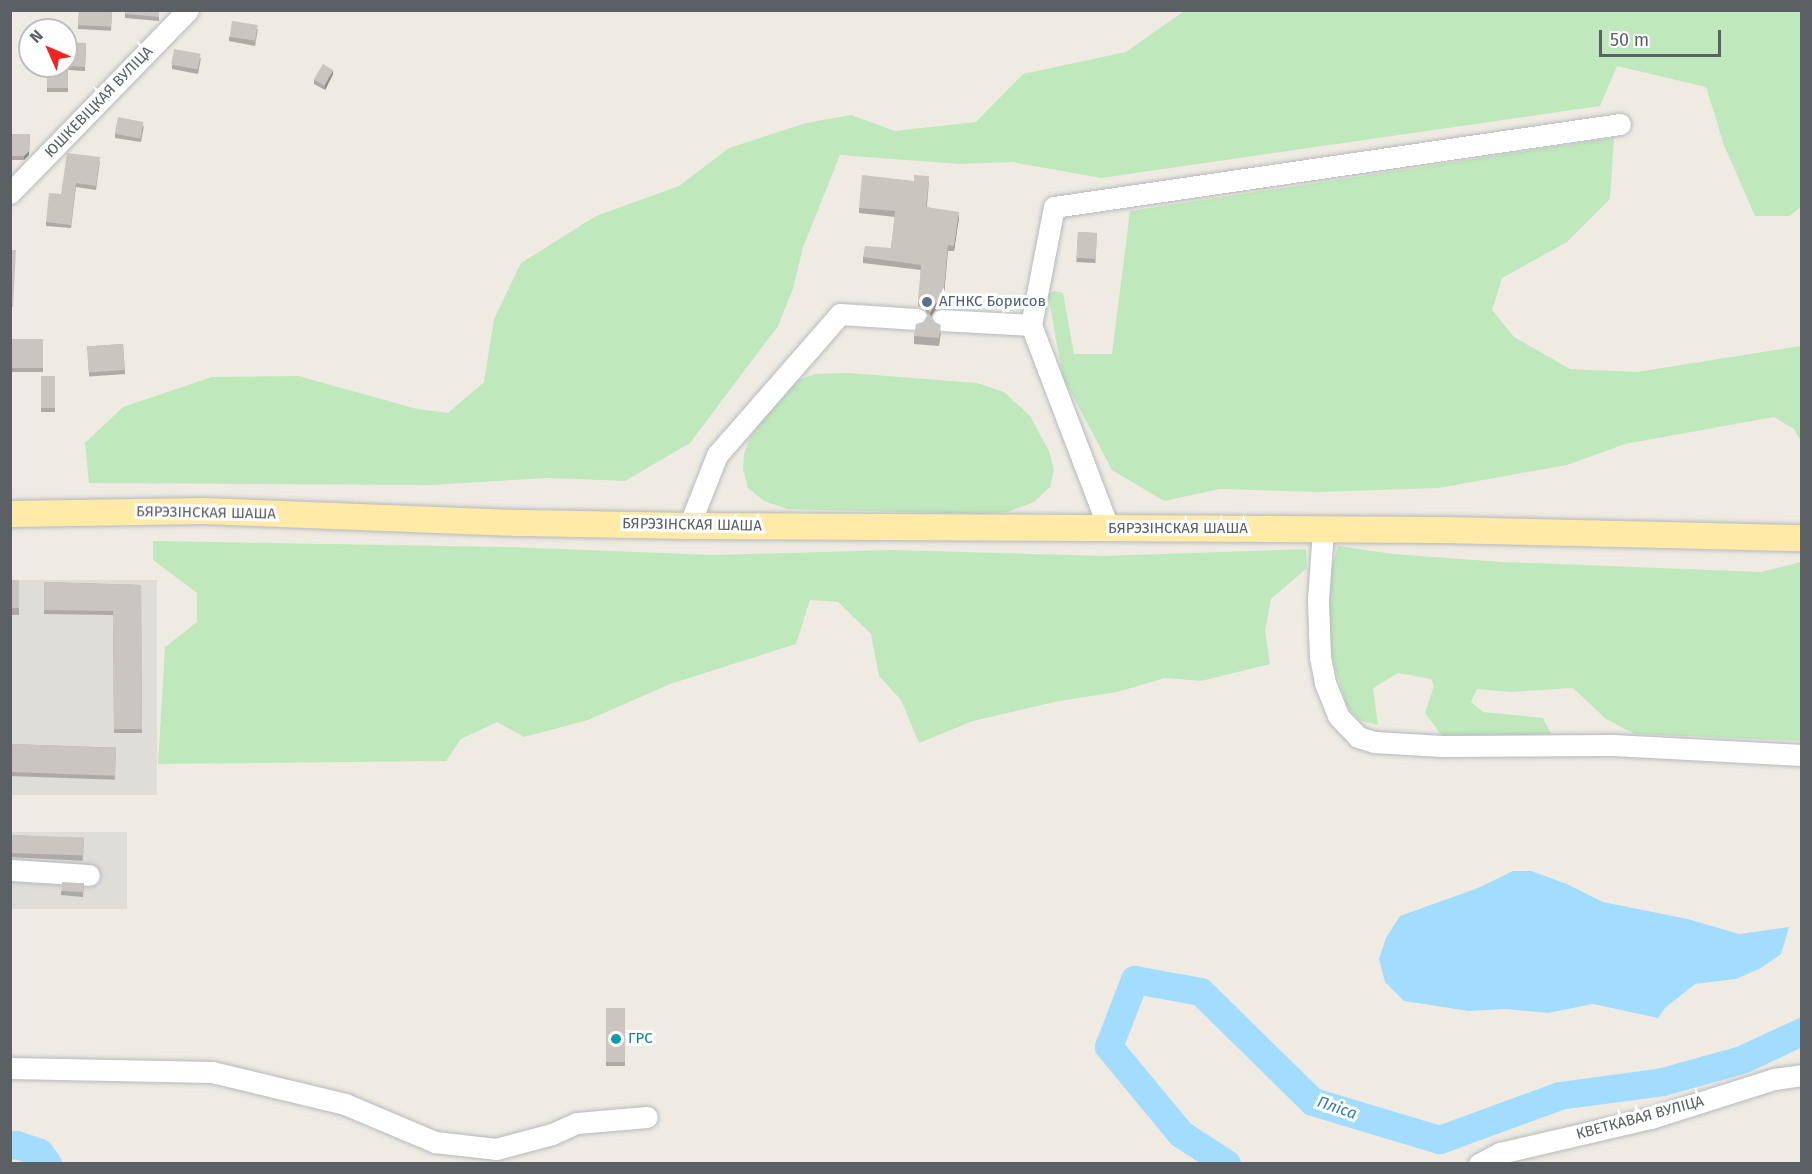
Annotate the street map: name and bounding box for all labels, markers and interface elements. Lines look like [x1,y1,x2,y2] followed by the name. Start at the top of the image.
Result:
[18,18,78,78] north arrow
[1602,18,1724,56] scale bar
[26,26,47,47] text: N
[1610,29,1649,51] text: 50 m
[41,43,157,161] street label: ЮШКЕВІЦКАЯ ВУЛІЦА
[939,293,1046,311] place label: АГНКС Борисов
[920,295,934,309] marker: АГНКС Борисов
[136,503,276,523] street label: БЯРЭЗІНСКАЯ ШАША
[622,515,762,535] street label: БЯРЭЗІНСКАЯ ШАША
[1108,520,1248,538] street label: БЯРЭЗІНСКАЯ ШАША
[628,1030,653,1048] place label: ГРС
[609,1032,623,1046] marker: ГРС
[1315,1092,1359,1124] water label: Пліса
[1574,1092,1706,1144] street label: КВЕТКАВАЯ ВУЛІЦА

